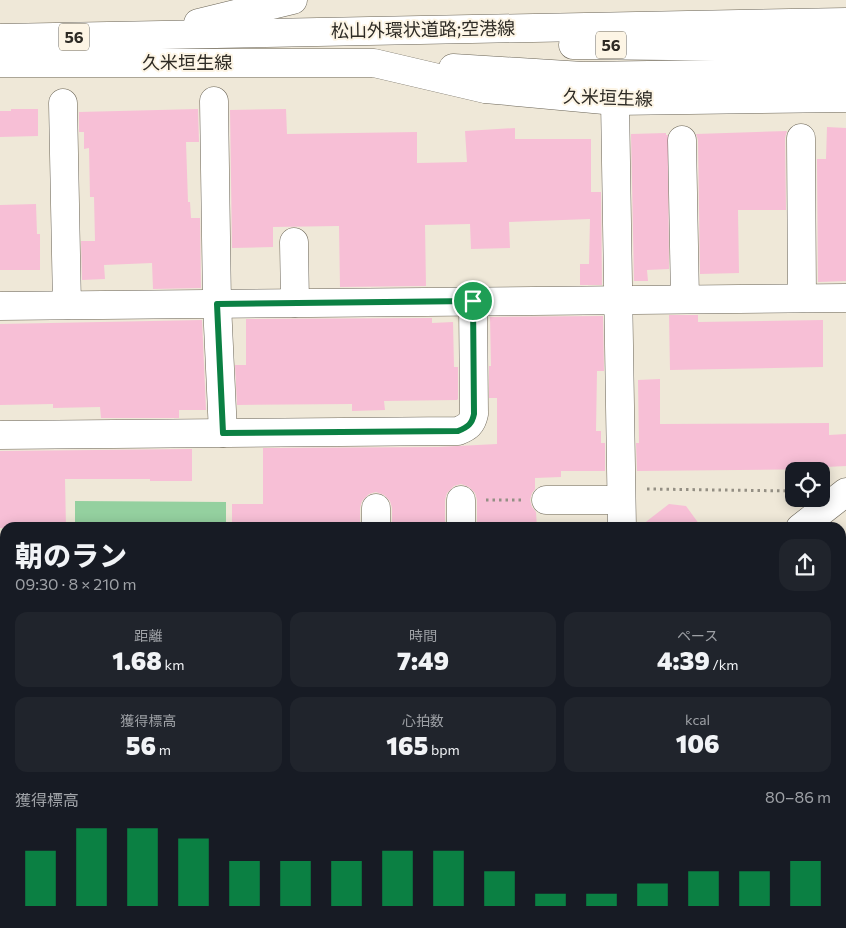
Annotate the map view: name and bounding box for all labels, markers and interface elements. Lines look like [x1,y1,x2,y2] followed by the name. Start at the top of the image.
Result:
[331,16,515,42] street label: 松山外環状道路;空港線
[59,24,89,51] road number: 56
[596,32,626,58] road number: 56
[142,51,232,73] street label: 久米垣生線
[563,84,653,110] street label: 久米垣生線
[452,280,494,322] pin
[459,287,487,315] icon: arrive
[785,462,830,507] map controls
[785,462,830,507] button: locate
[15,538,127,572] text: 朝のラン
[779,539,831,591] button: share
[15,574,136,593] text: 09:30 · 8 × 210 m
[134,627,162,644] text: 距離
[409,627,437,644] text: 時間
[677,627,718,644] text: ペース
[112,645,162,675] text: 1.68
[397,645,449,675] text: 7:49
[657,645,710,675] text: 4:39
[162,656,184,673] text: km
[710,656,738,673] text: /km
[685,711,710,728] text: kcal
[120,712,176,729] text: 獲得標高
[402,712,444,729] text: 心拍数
[676,728,720,758] text: 106
[126,730,156,760] text: 56
[386,730,428,760] text: 165
[156,741,171,758] text: m
[428,741,460,758] text: bpm
[765,787,831,806] text: 80–86 m
[15,790,79,809] text: 獲得標高

